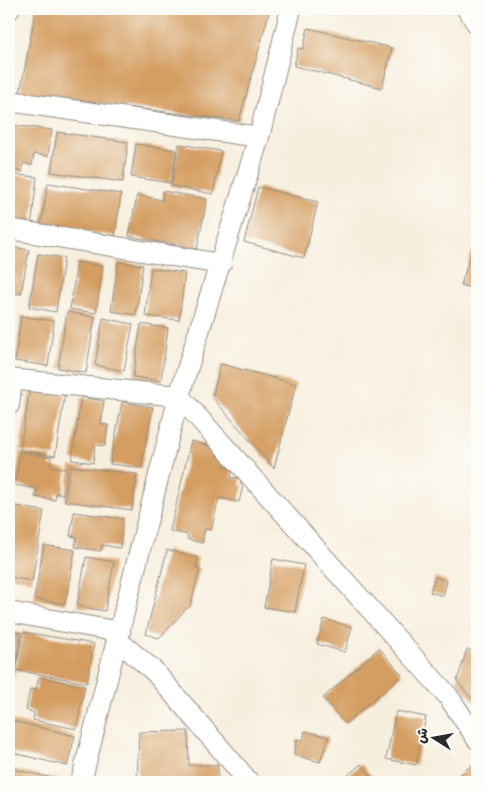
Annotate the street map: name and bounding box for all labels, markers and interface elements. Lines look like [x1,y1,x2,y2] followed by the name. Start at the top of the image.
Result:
[408,714,458,764] north arrow
[412,726,434,745] text: ش

